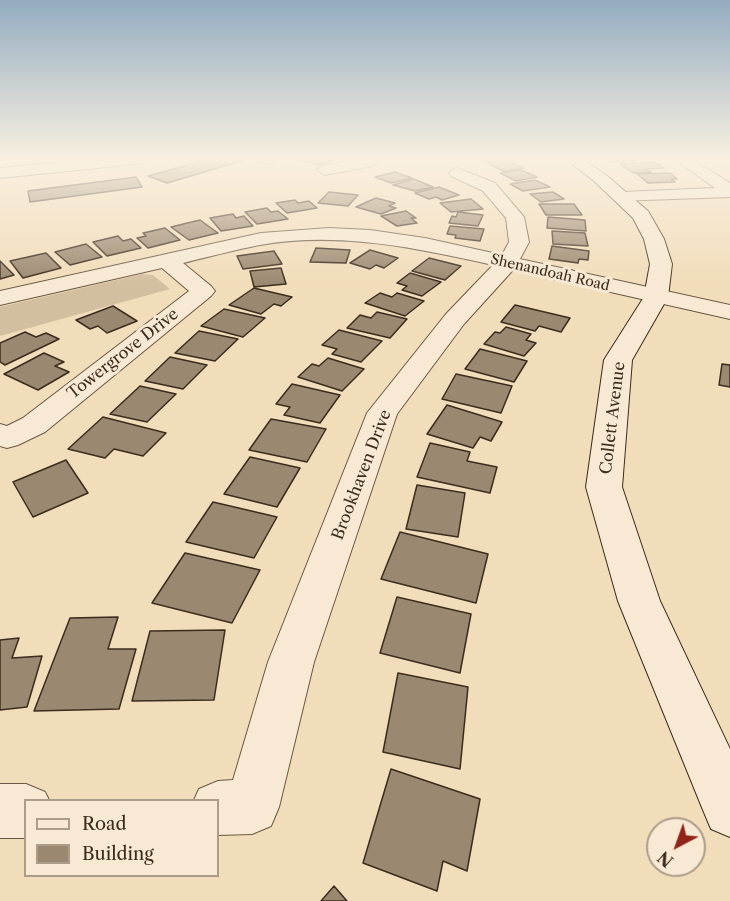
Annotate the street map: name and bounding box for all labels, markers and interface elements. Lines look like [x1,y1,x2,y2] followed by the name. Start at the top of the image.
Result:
[489,251,611,295] street label: Shenandoah Road
[64,305,182,403] street label: Towergrove Drive
[597,361,629,475] street label: Collett Avenue
[328,407,396,543] street label: Brookhaven Drive
[24,799,219,877] legend
[82,813,127,835] text: Road
[646,817,706,877] north arrow
[82,843,154,865] text: Building
[654,847,677,871] text: N

